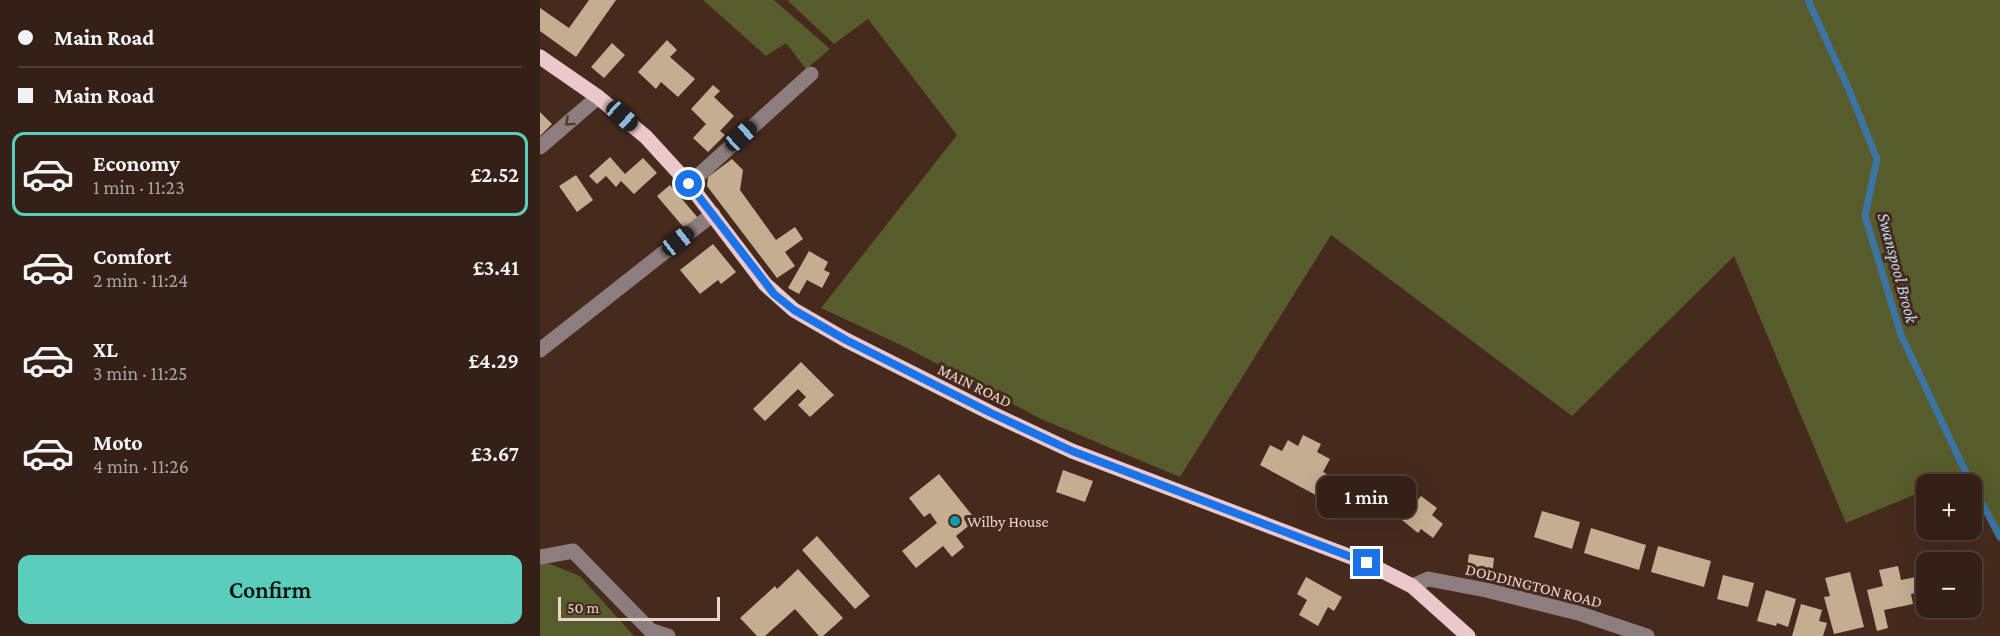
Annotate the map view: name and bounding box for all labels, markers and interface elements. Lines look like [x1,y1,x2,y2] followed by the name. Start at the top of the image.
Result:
[54,25,154,50] text: Main Road
[54,83,154,108] text: Main Road
[603,97,641,135] car
[565,115,576,126] one-way arrow
[722,117,760,155] car
[21,147,75,201] icon: car
[93,151,180,176] text: Economy
[470,162,519,187] text: £2.52
[675,170,702,197] route start
[93,176,185,198] text: 1 min · 11:23
[1874,211,1923,327] water label: Swanspool Brook
[658,223,698,259] car
[21,240,75,294] icon: car
[93,244,171,269] text: Comfort
[473,255,519,280] text: £3.41
[93,269,188,291] text: 2 min · 11:24
[21,333,75,387] icon: car
[93,337,118,362] text: XL
[468,348,519,373] text: £4.29
[935,360,1014,411] street label: MAIN ROAD
[93,362,187,384] text: 3 min · 11:25
[21,426,75,480] icon: car
[93,430,143,455] text: Moto
[471,441,519,466] text: £3.67
[93,455,189,477] text: 4 min · 11:26
[1916,474,1982,618] map controls
[1916,474,1982,540] button: +
[1318,476,1416,518] callout: 1 min
[1344,486,1389,508] text: 1 min
[967,513,1049,531] place label: Wilby House
[948,514,962,528] marker: Wilby House
[1353,549,1380,576] route end
[1916,552,1982,618] button: −
[18,555,522,624] button: Confirm
[1464,560,1604,611] street label: DODDINGTON ROAD
[558,594,720,622] scale bar
[567,599,599,616] text: 50 m

